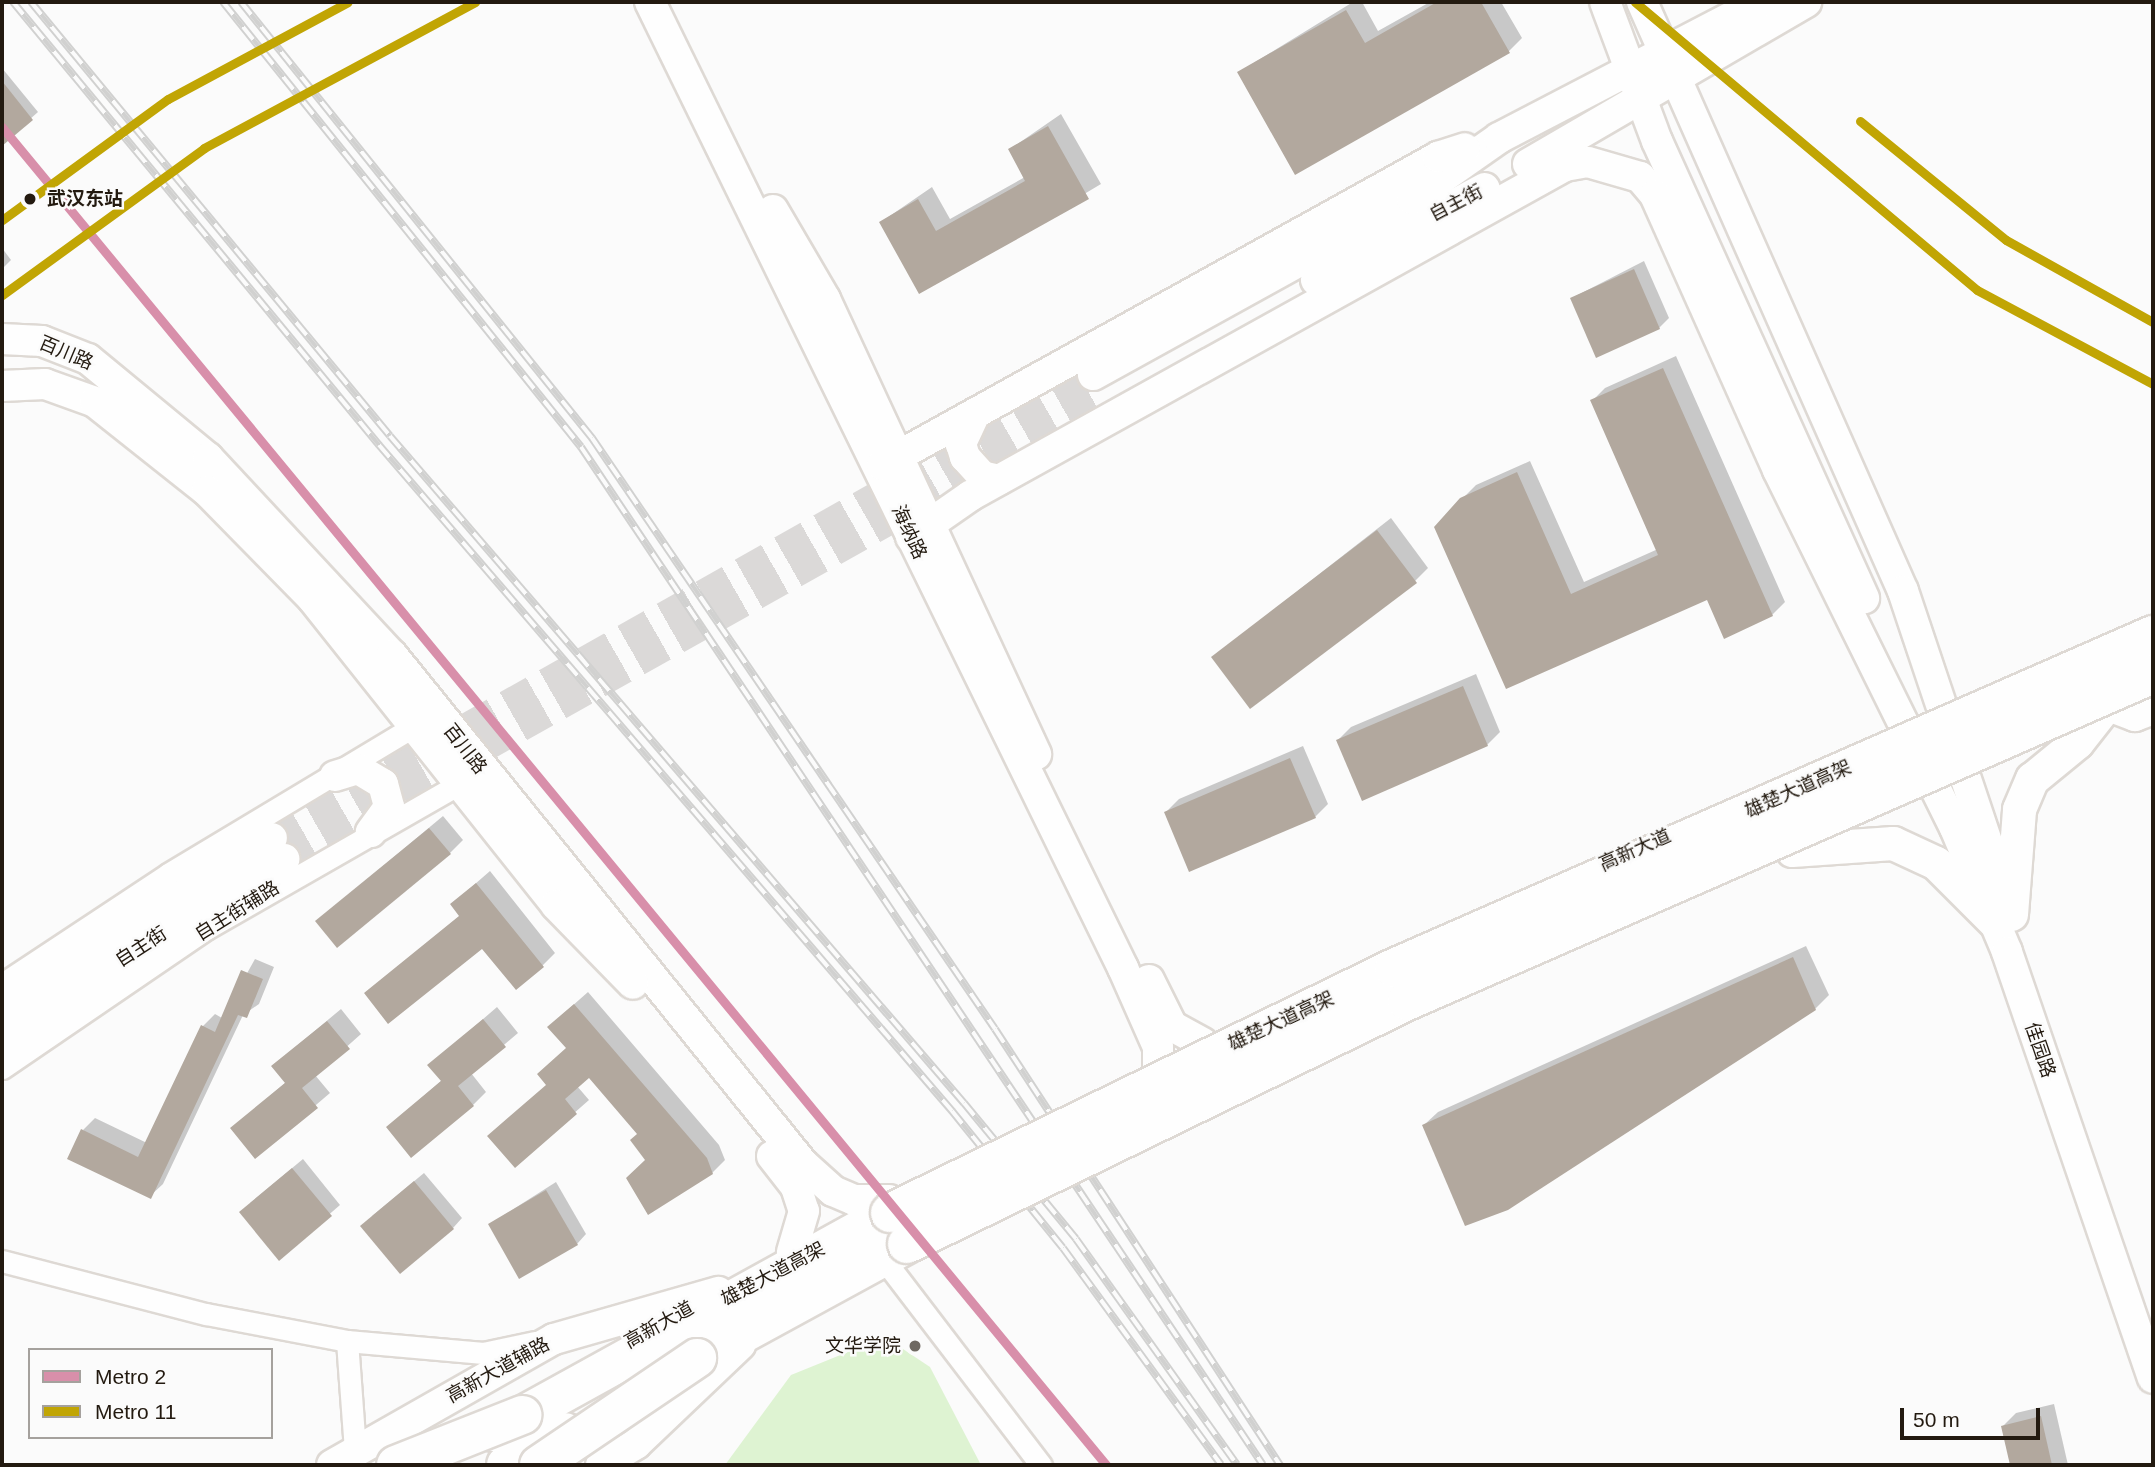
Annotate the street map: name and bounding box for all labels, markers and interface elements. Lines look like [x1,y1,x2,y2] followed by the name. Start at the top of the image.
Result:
[1425,180,1487,226] street label: 自主街
[19,188,41,210] marker: 武汉东站
[47,188,123,210] place label: 武汉东站
[35,331,97,375] street label: 百川路
[887,501,931,563] street label: 海纳路
[438,720,492,778] street label: 百川路
[1741,755,1855,823] street label: 雄楚大道高架
[1596,824,1674,876] street label: 高新大道
[191,876,283,946] street label: 自主街辅路
[111,922,171,972] street label: 自主街
[1225,987,1337,1055] street label: 雄楚大道高架
[2020,1019,2060,1081] street label: 佳园路
[717,1237,829,1311] street label: 雄楚大道高架
[620,1297,698,1353] street label: 高新大道
[443,1332,553,1408] street label: 高新大道辅路
[825,1335,901,1357] place label: 文华学院
[907,1338,923,1354] marker: 文华学院
[28,1348,273,1439] legend
[95,1365,166,1388] text: Metro 2
[1903,1394,2043,1438] scale bar
[95,1400,176,1423] text: Metro 11
[1913,1408,1960,1431] text: 50 m

